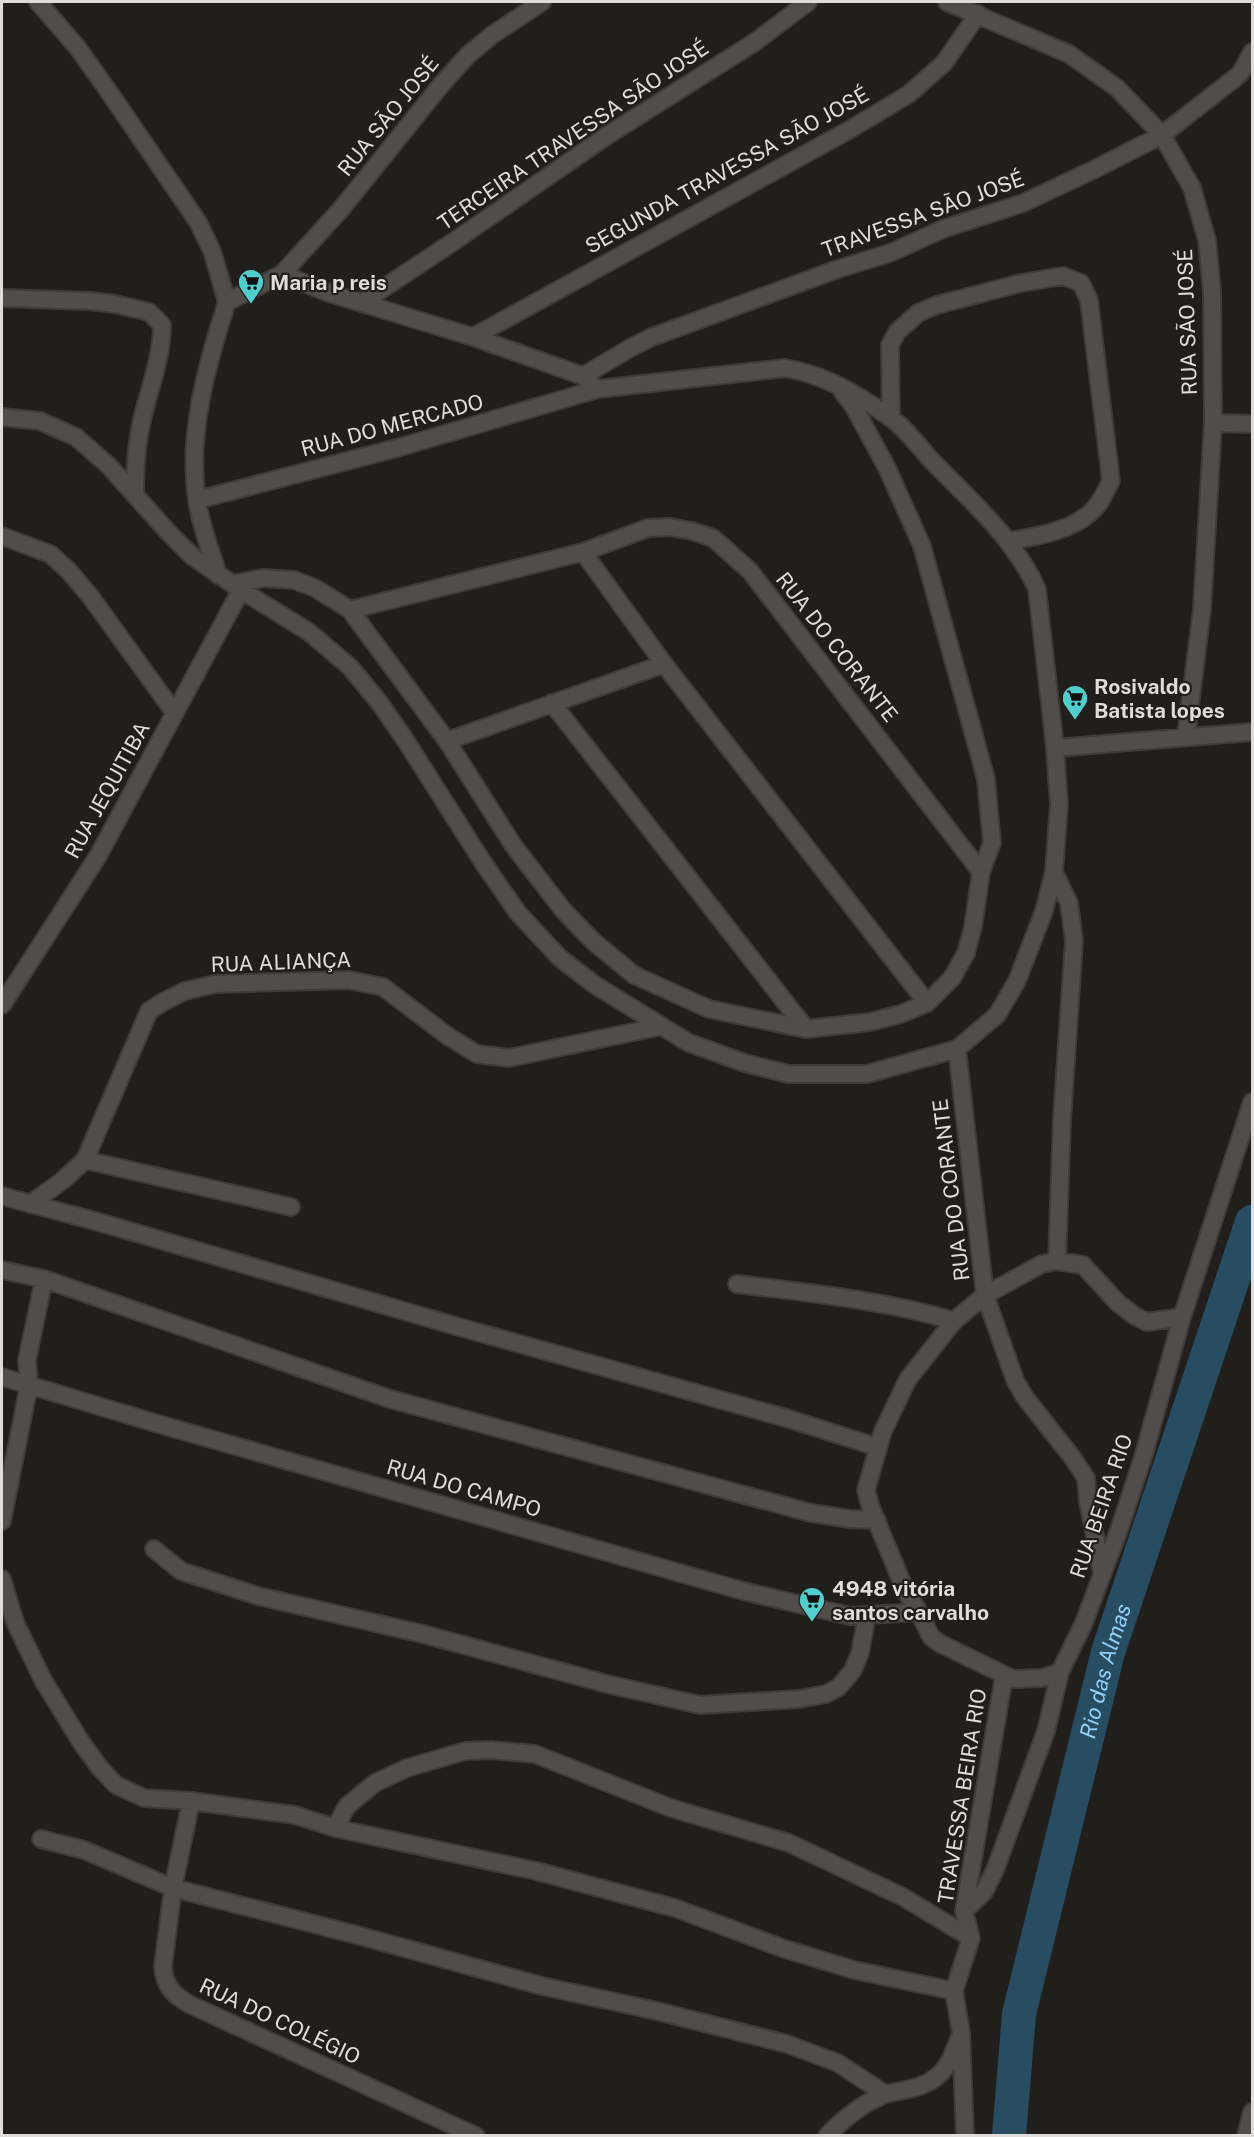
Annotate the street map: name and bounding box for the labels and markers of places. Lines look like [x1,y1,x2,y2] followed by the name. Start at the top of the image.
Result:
[236,267,266,305] supermarket icon: Maria p reis
[270,270,387,295] place label: Maria p reis
[1094,674,1225,723] place label: Rosivaldo Batista lopes
[1060,683,1090,721] supermarket icon: Rosivaldo Batista lopes
[832,1576,989,1625] place label: 4948 vitória santos carvalho
[797,1585,827,1623] supermarket icon: 4948 vitória santos carvalho

